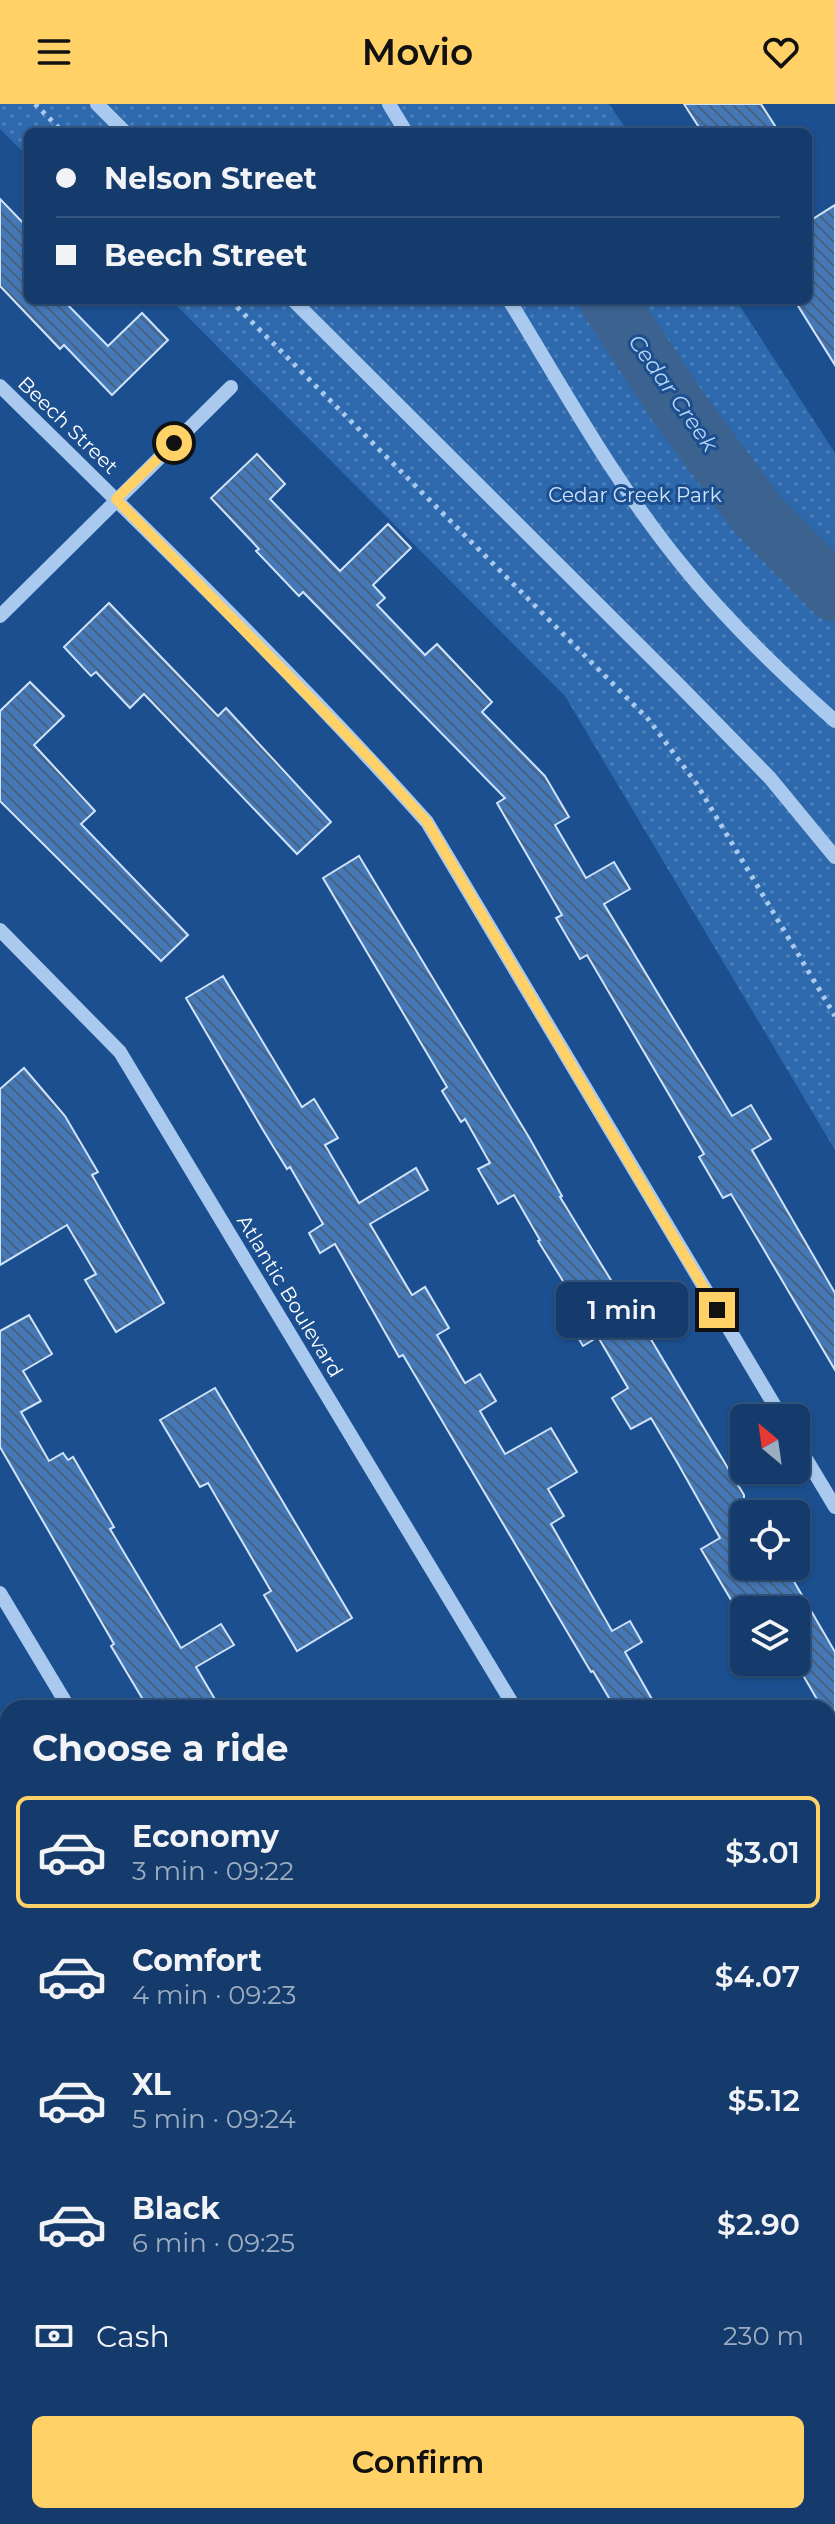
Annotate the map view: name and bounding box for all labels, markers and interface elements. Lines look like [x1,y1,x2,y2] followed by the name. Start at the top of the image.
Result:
[32,30,76,74] icon: menu
[362,30,473,74] text: Movio
[759,30,803,74] icon: heart
[104,160,317,197] text: Nelson Street
[104,237,307,274] text: Beech Street
[623,329,724,458] water label: Cedar Creek
[13,371,123,479] street label: Beech Street
[156,425,192,461] route start
[548,483,722,507] park label: Cedar Creek Park
[232,1211,348,1381] street label: Atlantic Boulevard
[557,1282,689,1338] callout: 1 min
[699,1292,735,1328] route end
[587,1294,657,1326] text: 1 min
[730,1404,810,1484] north arrow
[730,1404,810,1676] map controls
[730,1500,810,1580] button: locate
[730,1596,810,1676] button: layers
[32,1726,289,1770] text: Choose a ride
[36,1816,108,1888] icon: car
[132,1818,279,1855] text: Economy
[725,1834,800,1871] text: $3.01
[132,1855,294,1887] text: 3 min · 09:22
[36,1940,108,2012] icon: car
[132,1942,262,1979] text: Comfort
[715,1958,800,1995] text: $4.07
[132,1979,296,2011] text: 4 min · 09:23
[36,2064,108,2136] icon: car
[132,2066,171,2103] text: XL
[728,2082,800,2119] text: $5.12
[132,2103,296,2135] text: 5 min · 09:24
[36,2188,108,2260] icon: car
[132,2190,220,2227] text: Black
[717,2206,800,2243] text: $2.90
[132,2227,295,2259] text: 6 min · 09:25
[32,2314,76,2358] icon: cash
[96,2318,170,2355] text: Cash
[723,2320,804,2352] text: 230 m
[32,2416,804,2508] button: Confirm

